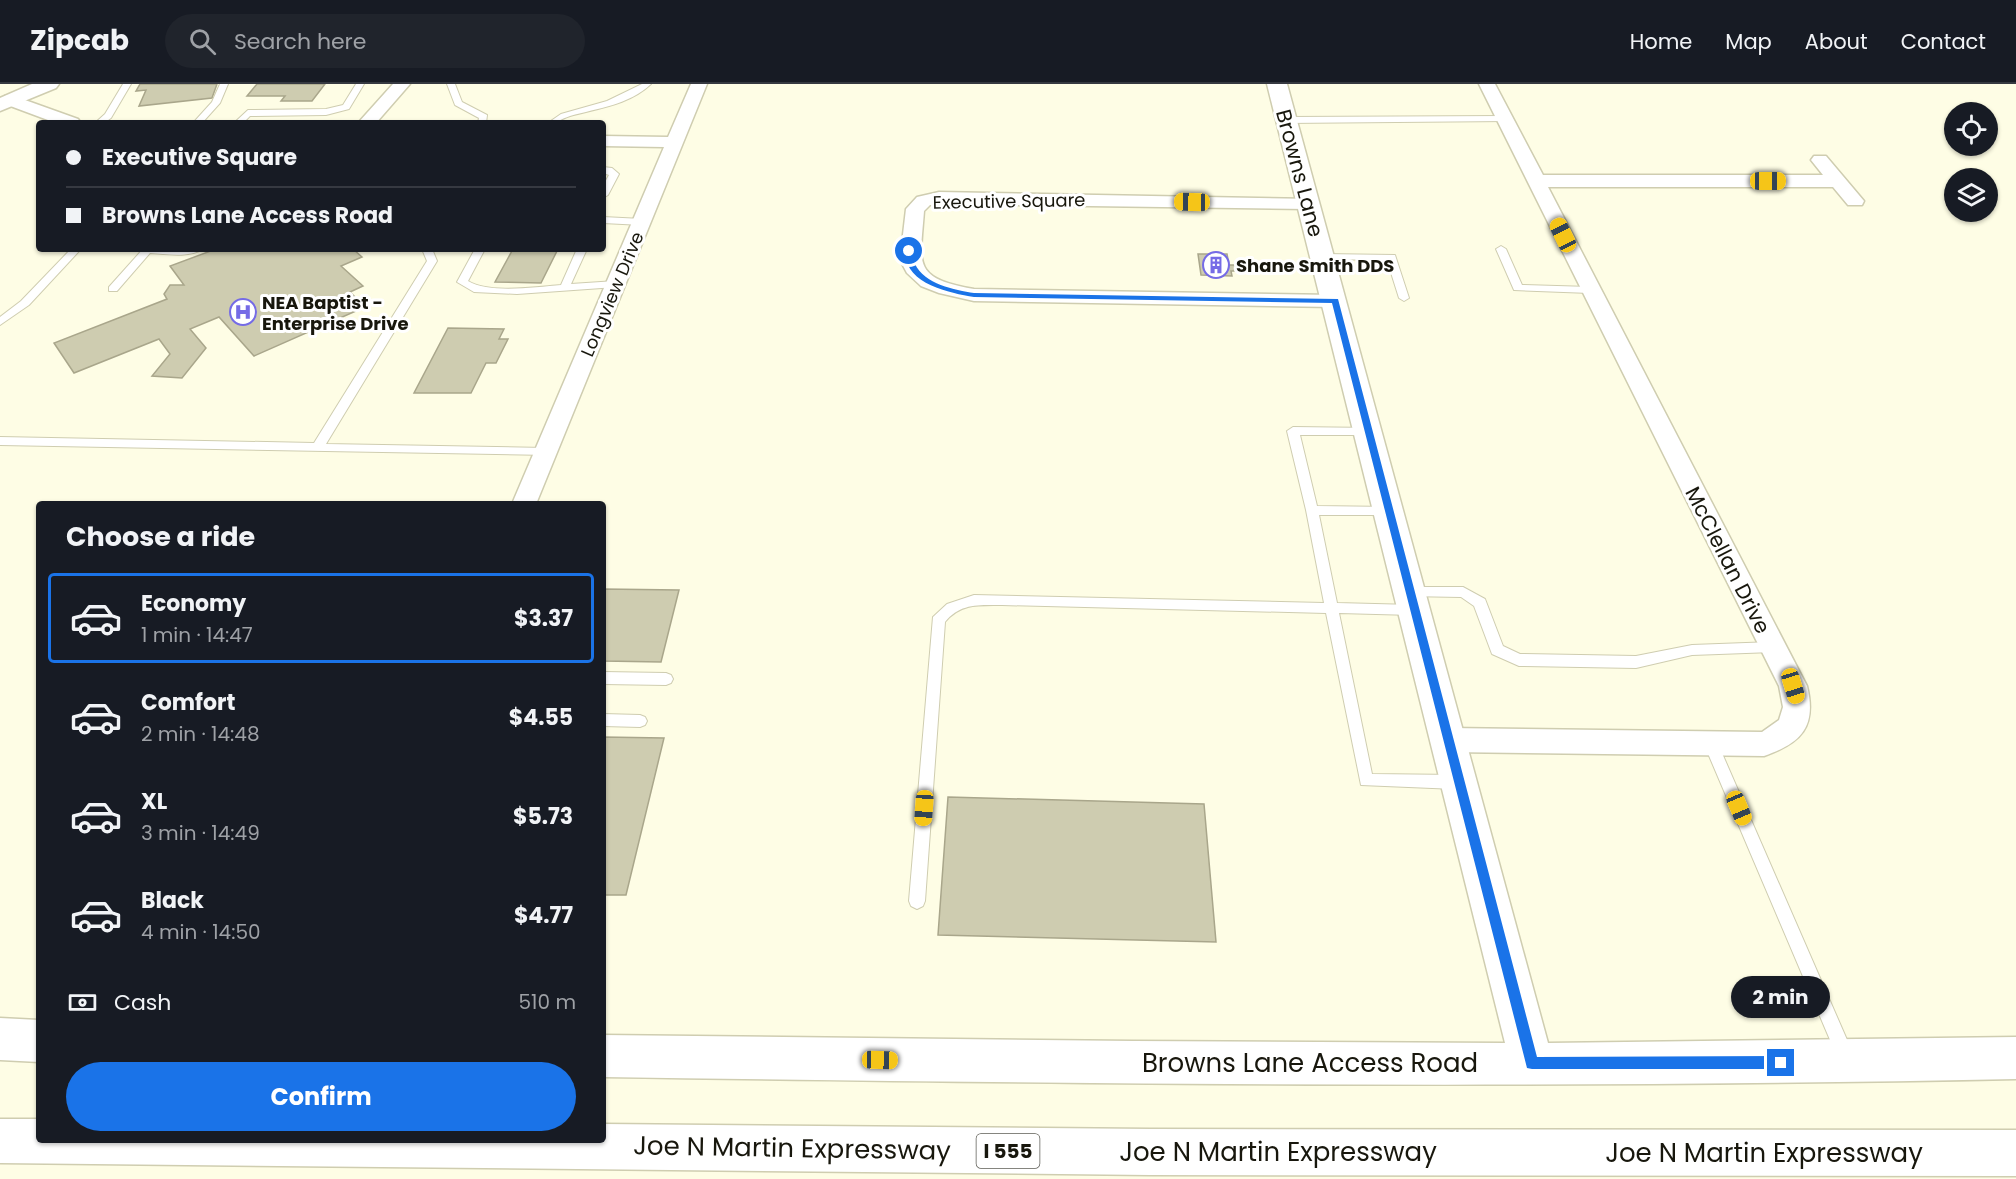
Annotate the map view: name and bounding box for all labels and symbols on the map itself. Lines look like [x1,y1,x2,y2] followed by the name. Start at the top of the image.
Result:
[1269,106,1331,240] street label: Browns Lane
[1750,172,1786,190] car
[932,187,1086,215] street label: Executive Square
[1174,193,1210,211] car
[1547,215,1579,255] car
[574,228,650,360] street label: Longview Drive
[895,237,922,264] route start
[1201,250,1231,280] building icon: Shane Smith DDS
[1236,253,1394,278] place label: Shane Smith DDS
[262,290,409,336] place label: NEA Baptist - Enterprise Drive
[228,297,258,327] hospital icon: NEA Baptist - Enterprise Drive
[1678,481,1778,639] street label: McClellan Drive
[1779,666,1807,706] car
[1724,788,1754,828] car
[914,789,934,827] car
[1732,976,1830,1018] callout: 2 min
[1142,1045,1478,1081] street label: Browns Lane Access Road
[1767,1049,1794,1076] route end
[862,1051,898,1069] car
[633,1127,951,1169] street label: Joe N Martin Expressway
[976,1134,1040,1168] road number: I 555
[1119,1134,1437,1170] street label: Joe N Martin Expressway
[1605,1135,1923,1171] street label: Joe N Martin Expressway

